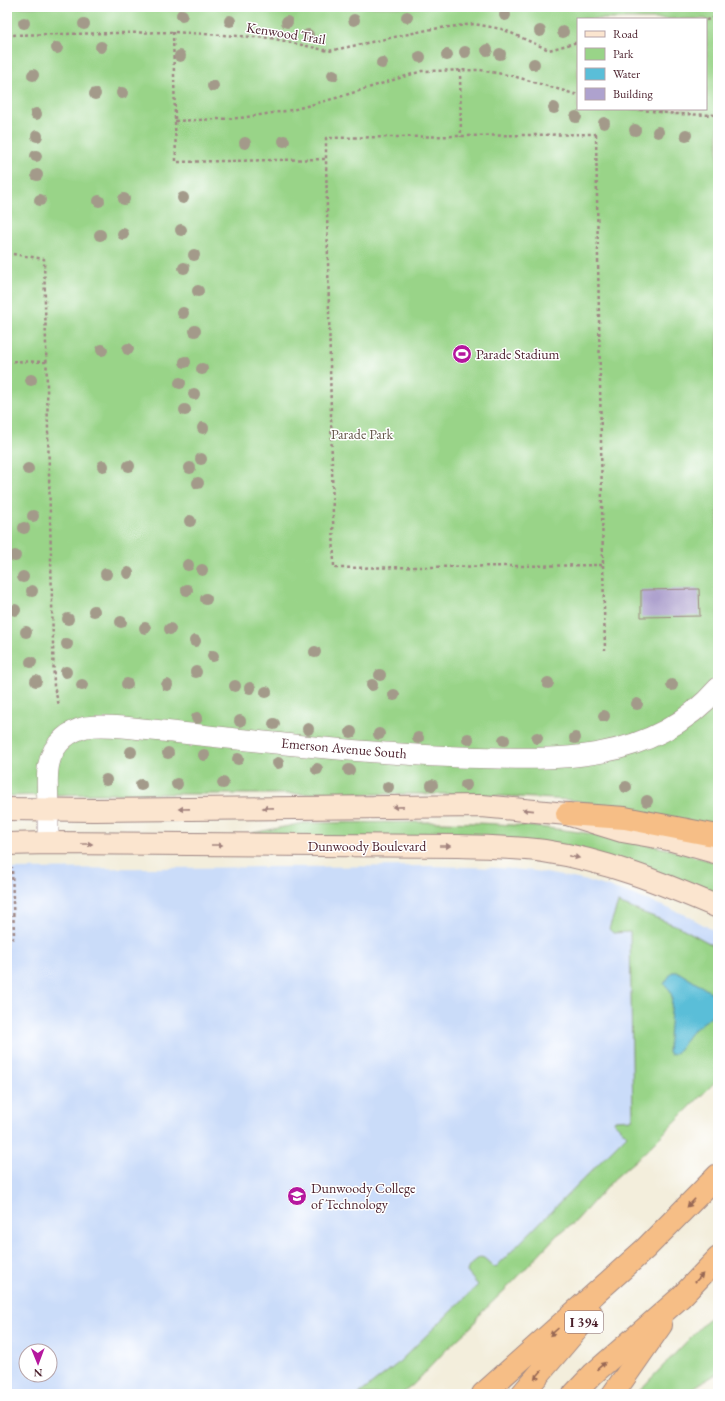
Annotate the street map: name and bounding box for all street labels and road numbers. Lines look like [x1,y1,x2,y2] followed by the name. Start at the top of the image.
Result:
[245,18,328,48] street label: Kenwood Trail
[280,734,408,762] street label: Emerson Avenue South
[308,837,427,855] street label: Dunwoody Boulevard
[565,1311,603,1333] road number: I 394

